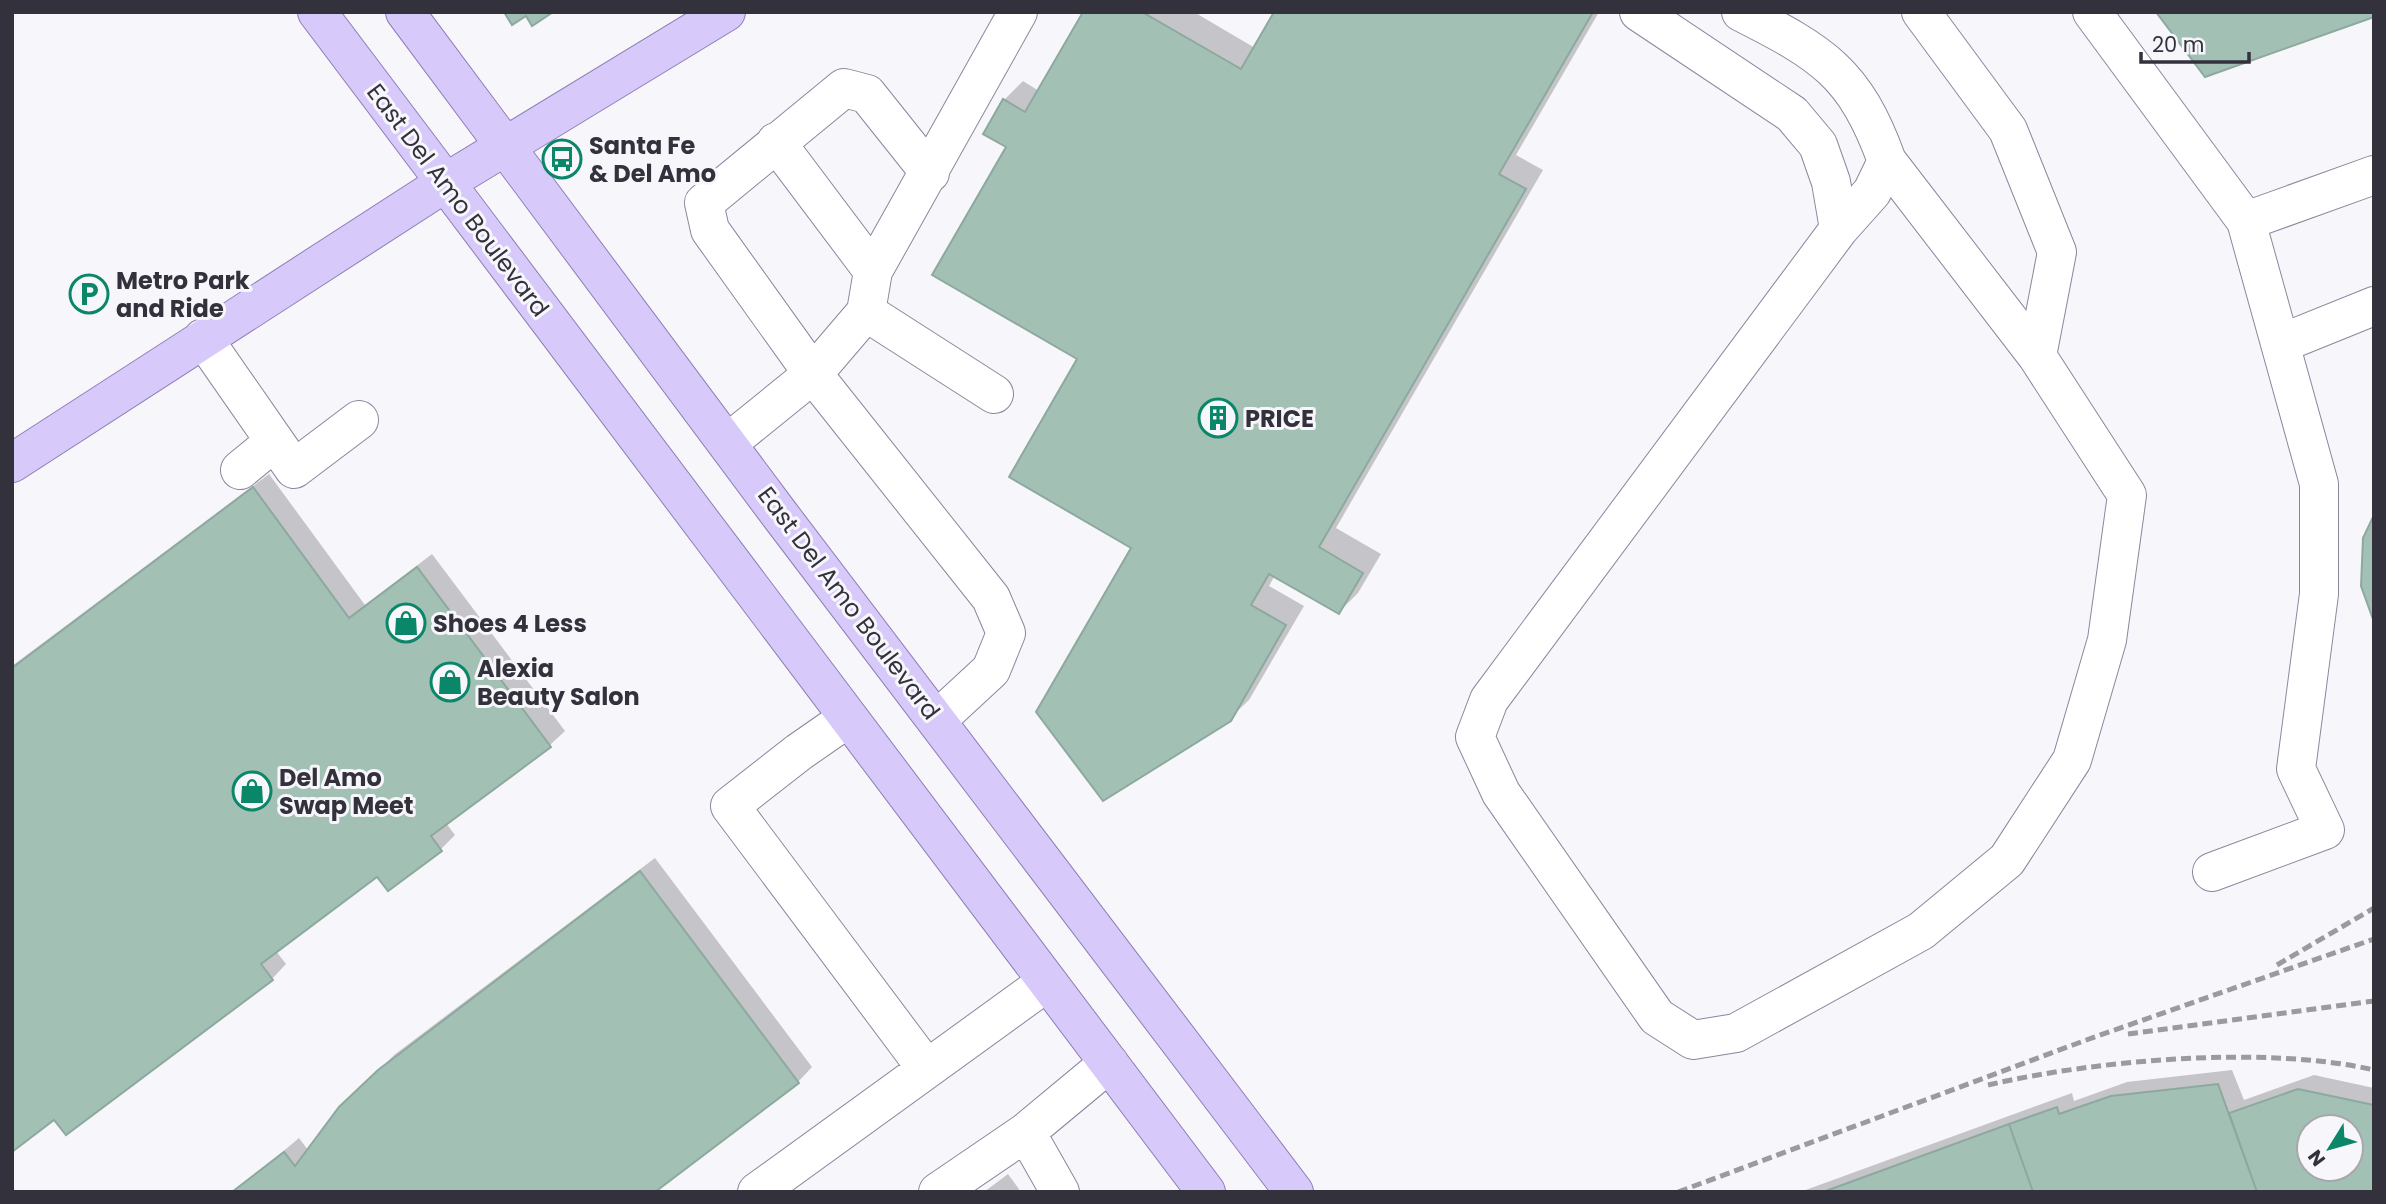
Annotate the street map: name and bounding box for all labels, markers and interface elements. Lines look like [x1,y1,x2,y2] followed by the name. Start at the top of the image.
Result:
[2141,21,2250,65] scale bar
[2152,30,2205,59] text: 20 m
[359,77,557,323] street label: East Del Amo Boulevard
[589,129,716,190] place label: Santa Fe & Del Amo
[541,138,583,180] bus stop icon: Santa Fe & Del Amo
[116,264,250,325] place label: Metro Park and Ride
[68,273,110,315] parking icon: Metro Park and Ride
[1197,397,1239,439] building icon: PRICE
[1245,402,1314,435] place label: PRICE
[750,480,948,726] street label: East Del Amo Boulevard
[385,602,427,644] shop icon: Shoes 4 Less
[433,607,587,640] place label: Shoes 4 Less
[477,652,640,713] place label: Alexia Beauty Salon
[429,661,471,703] shop icon: Alexia Beauty Salon
[279,761,414,822] place label: Del Amo Swap Meet
[231,770,273,812] shop icon: Del Amo Swap Meet
[2295,1113,2365,1183] north arrow
[2302,1144,2332,1172] text: N

